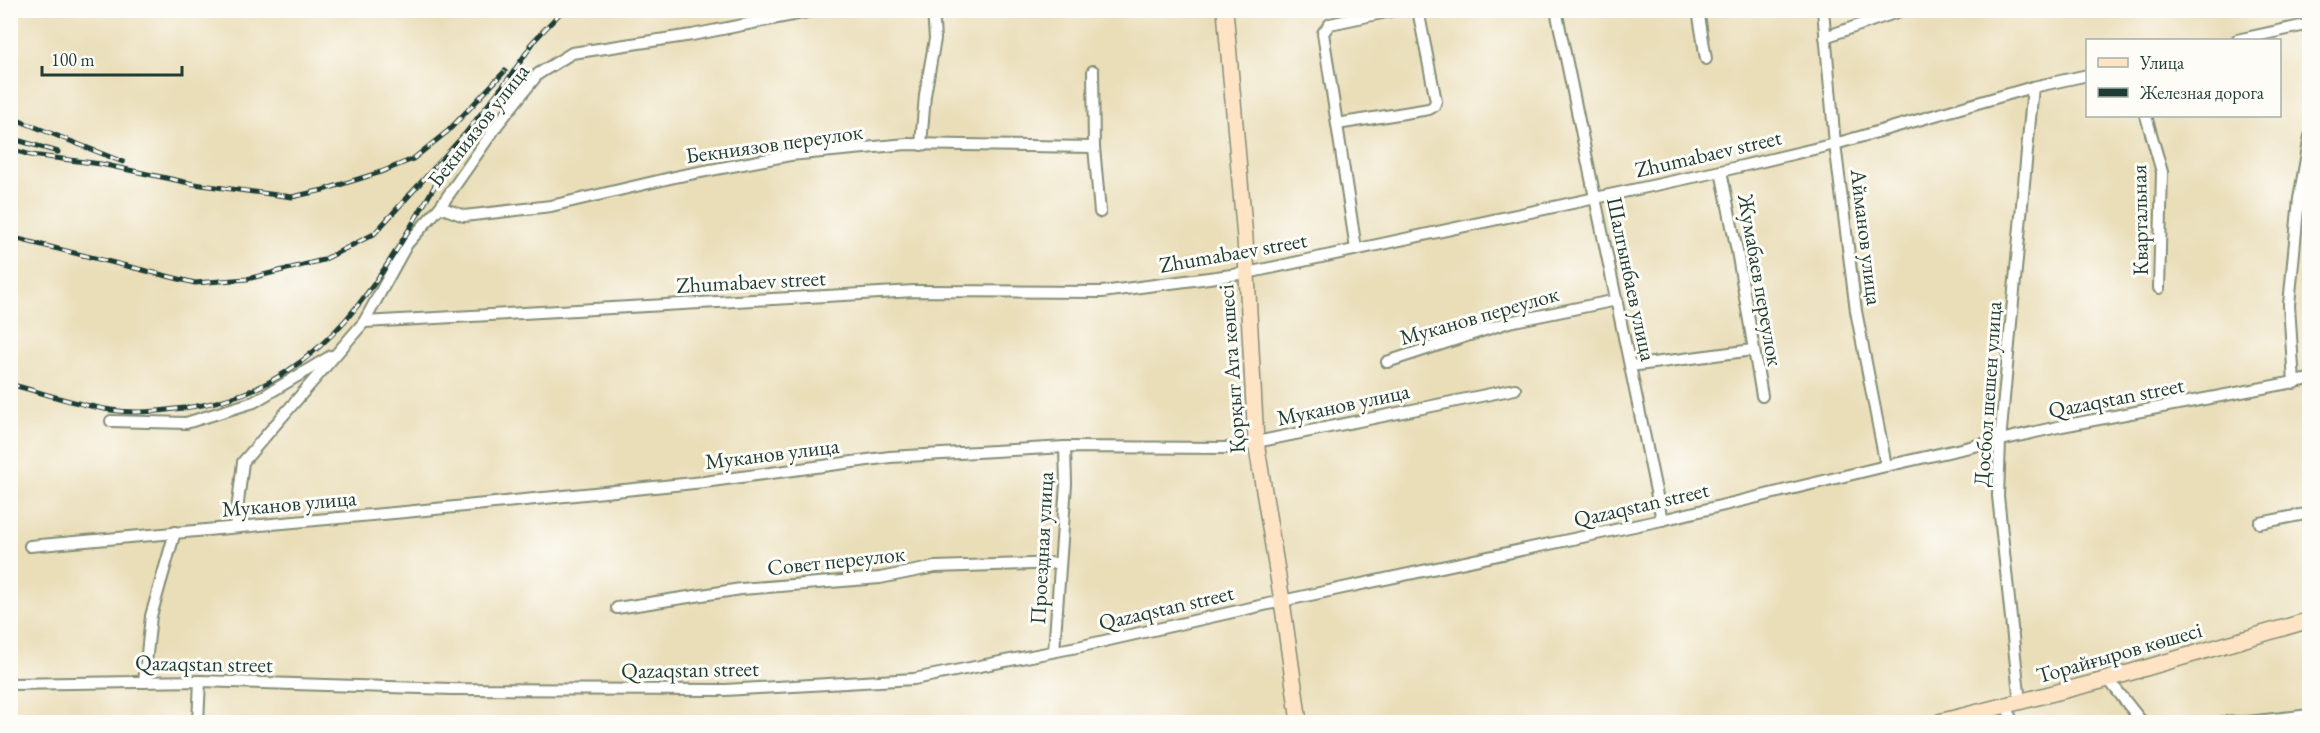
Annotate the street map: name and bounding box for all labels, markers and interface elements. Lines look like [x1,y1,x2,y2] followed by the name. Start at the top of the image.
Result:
[42,39,182,77] scale bar
[2086,39,2281,117] legend
[51,48,95,71] text: 100 m
[2139,51,2185,74] text: Улица
[421,57,536,193] street label: Бекниязов улица
[2139,81,2265,104] text: Железная дорога
[684,117,865,170] street label: Бекниязов переулок
[1632,123,1784,184] street label: Zhumabaev street
[2124,164,2155,276] street label: Квартальная
[1844,166,1889,307] street label: Айманов улица
[1731,191,1790,369] street label: Жумабаев переулок
[1600,194,1663,364] street label: Шалгынбаев улица
[1157,225,1309,280] street label: Zhumabaev street
[676,263,827,300] street label: Zhumabaev street
[1396,279,1563,352] street label: Муканов переулок
[1211,283,1252,454] street label: Қорқыт Ата көшесі
[1967,300,2008,488] street label: Досбол шешен улица
[2046,370,2187,425] street label: Qazaqstan street
[1274,376,1412,433] street label: Муканов улица
[703,431,841,476] street label: Муканов улица
[1023,471,1060,625] street label: Проездная улица
[1571,475,1712,534] street label: Qazaqstan street
[221,483,358,524] street label: Муканов улица
[766,539,907,582] street label: Совет переулок
[1096,578,1237,637] street label: Qazaqstan street
[2033,615,2205,690] street label: Торайғыров көшесі
[135,648,273,679] street label: Qazaqstan street
[621,654,759,685] street label: Qazaqstan street

